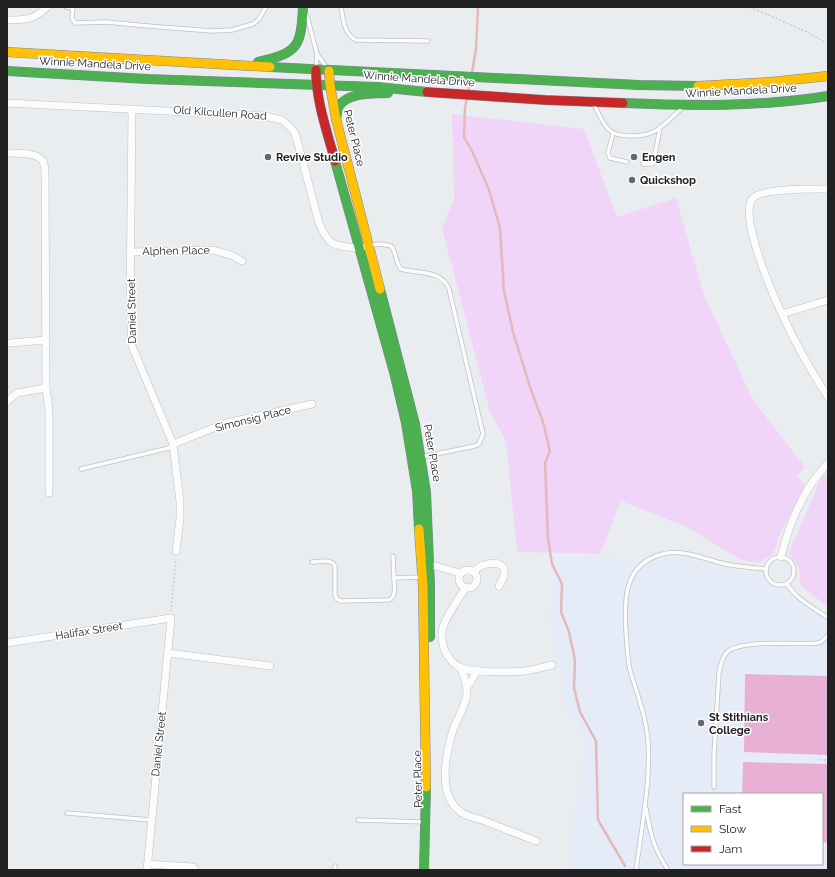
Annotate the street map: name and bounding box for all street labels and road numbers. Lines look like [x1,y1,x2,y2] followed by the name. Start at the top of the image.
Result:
[39,55,152,73] street label: Winnie Mandela Drive
[363,69,476,89] street label: Winnie Mandela Drive
[685,82,798,100] street label: Winnie Mandela Drive
[173,103,267,123] street label: Old Kilcullen Road
[341,108,367,168] street label: Peter Place
[142,244,210,258] street label: Alphen Place
[125,278,139,344] street label: Daniel Street
[214,403,293,435] street label: Simonsig Place
[421,423,444,483] street label: Peter Place
[54,619,124,643] street label: Halifax Street
[149,711,169,777] street label: Daniel Street
[411,749,425,808] street label: Peter Place

